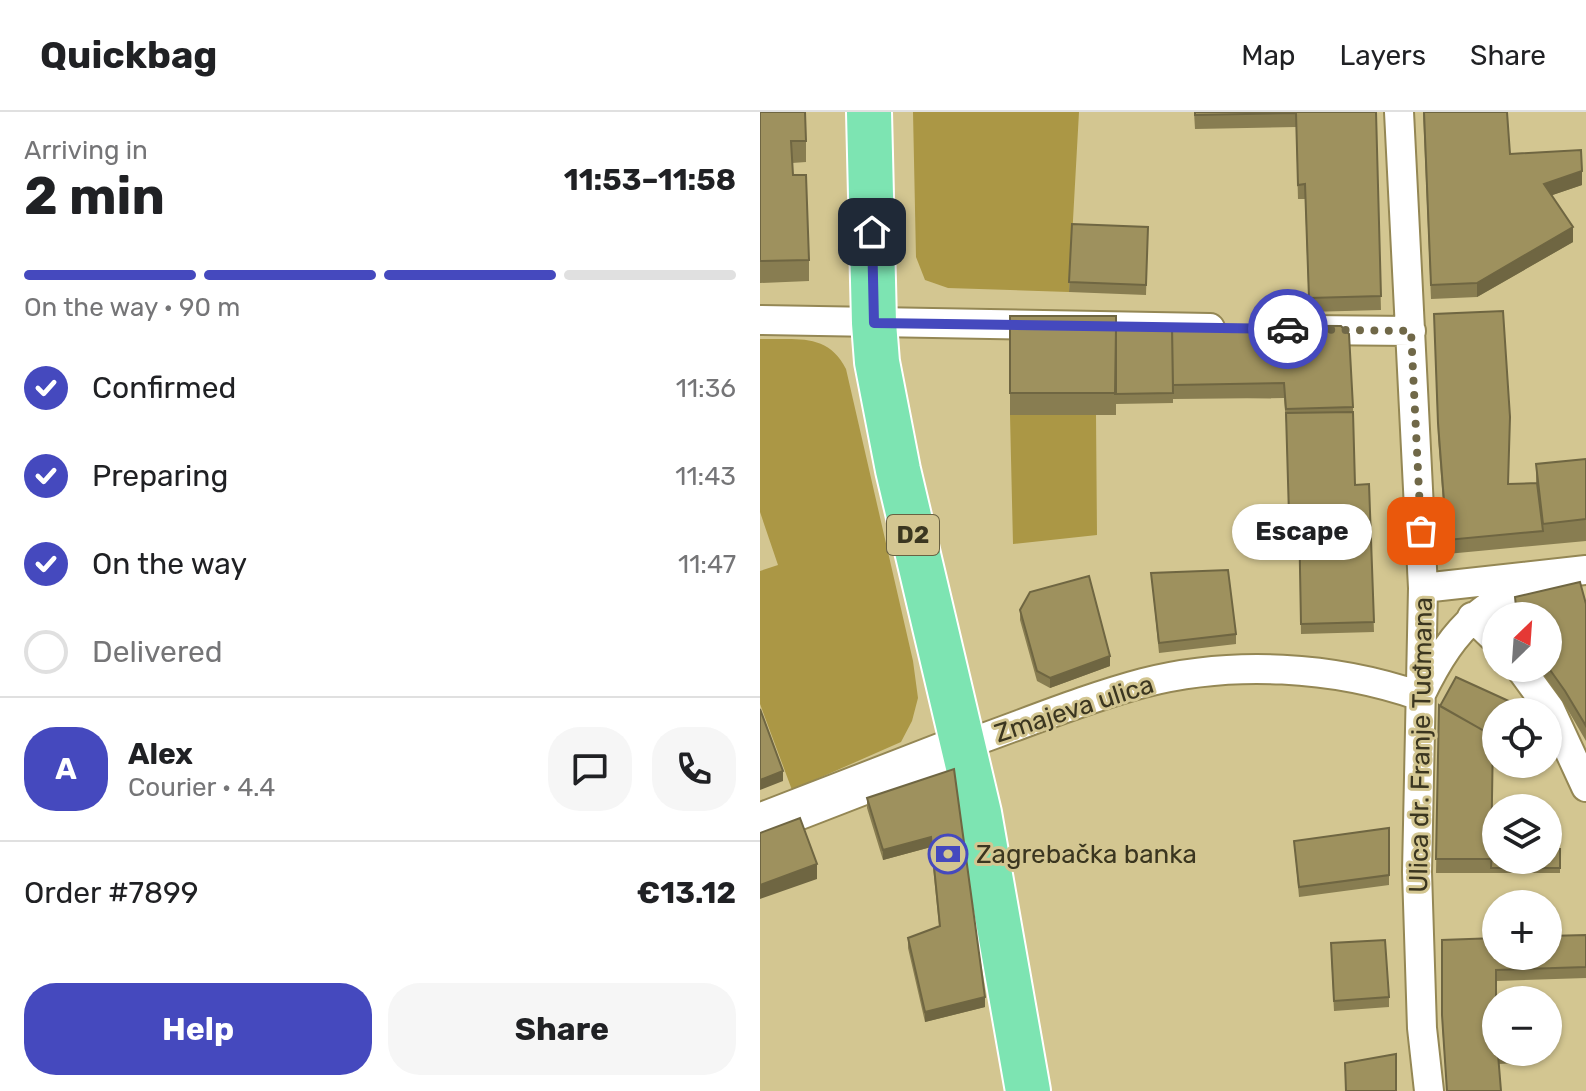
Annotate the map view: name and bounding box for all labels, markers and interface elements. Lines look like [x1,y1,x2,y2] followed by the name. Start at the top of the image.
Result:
[40,32,217,78] text: Quickbag
[1241,39,1296,72] text: Map
[1340,39,1426,72] text: Layers
[1470,39,1546,72] text: Share
[24,135,148,166] text: Arriving in
[564,162,736,198] text: 11:53–11:58
[24,165,165,227] text: 2 min
[838,198,906,266] pin
[850,210,894,254] icon: home
[1248,289,1328,369] courier
[24,292,240,323] text: On the way · 90 m
[1266,307,1310,351] icon: car
[24,366,68,410] icon: check
[92,370,236,406] text: Confirmed
[676,373,736,404] text: 11:36
[24,454,68,498] icon: check
[92,458,228,494] text: Preparing
[675,461,736,492] text: 11:43
[1387,497,1455,565] pin
[1233,503,1373,559] callout: Escape
[1399,509,1443,553] icon: bag
[887,515,939,555] road number: D2
[1255,516,1349,547] text: Escape
[24,542,68,586] icon: check
[92,546,247,582] text: On the way
[678,549,736,580] text: 11:47
[1403,597,1439,893] street label: Ulica dr. Franje Tuđmana
[1482,602,1562,682] north arrow
[1482,602,1562,1066] map controls
[92,634,223,670] text: Delivered
[991,669,1157,749] street label: Zmajeva ulica
[1482,698,1562,778] button: locate
[548,727,632,811] button: chat
[652,727,736,811] button: phone
[128,736,193,772] text: Alex
[55,751,77,787] text: A
[128,772,275,803] text: Courier · 4.4
[1482,794,1562,874] button: layers
[927,833,969,875] bank icon: Zagrebačka banka
[976,839,1197,870] place label: Zagrebačka banka
[24,875,199,911] text: Order #7899
[637,875,736,911] text: €13.12
[1482,890,1562,970] button: +
[24,983,372,1075] button: Help
[388,983,736,1075] button: Share
[1482,986,1562,1066] button: −

